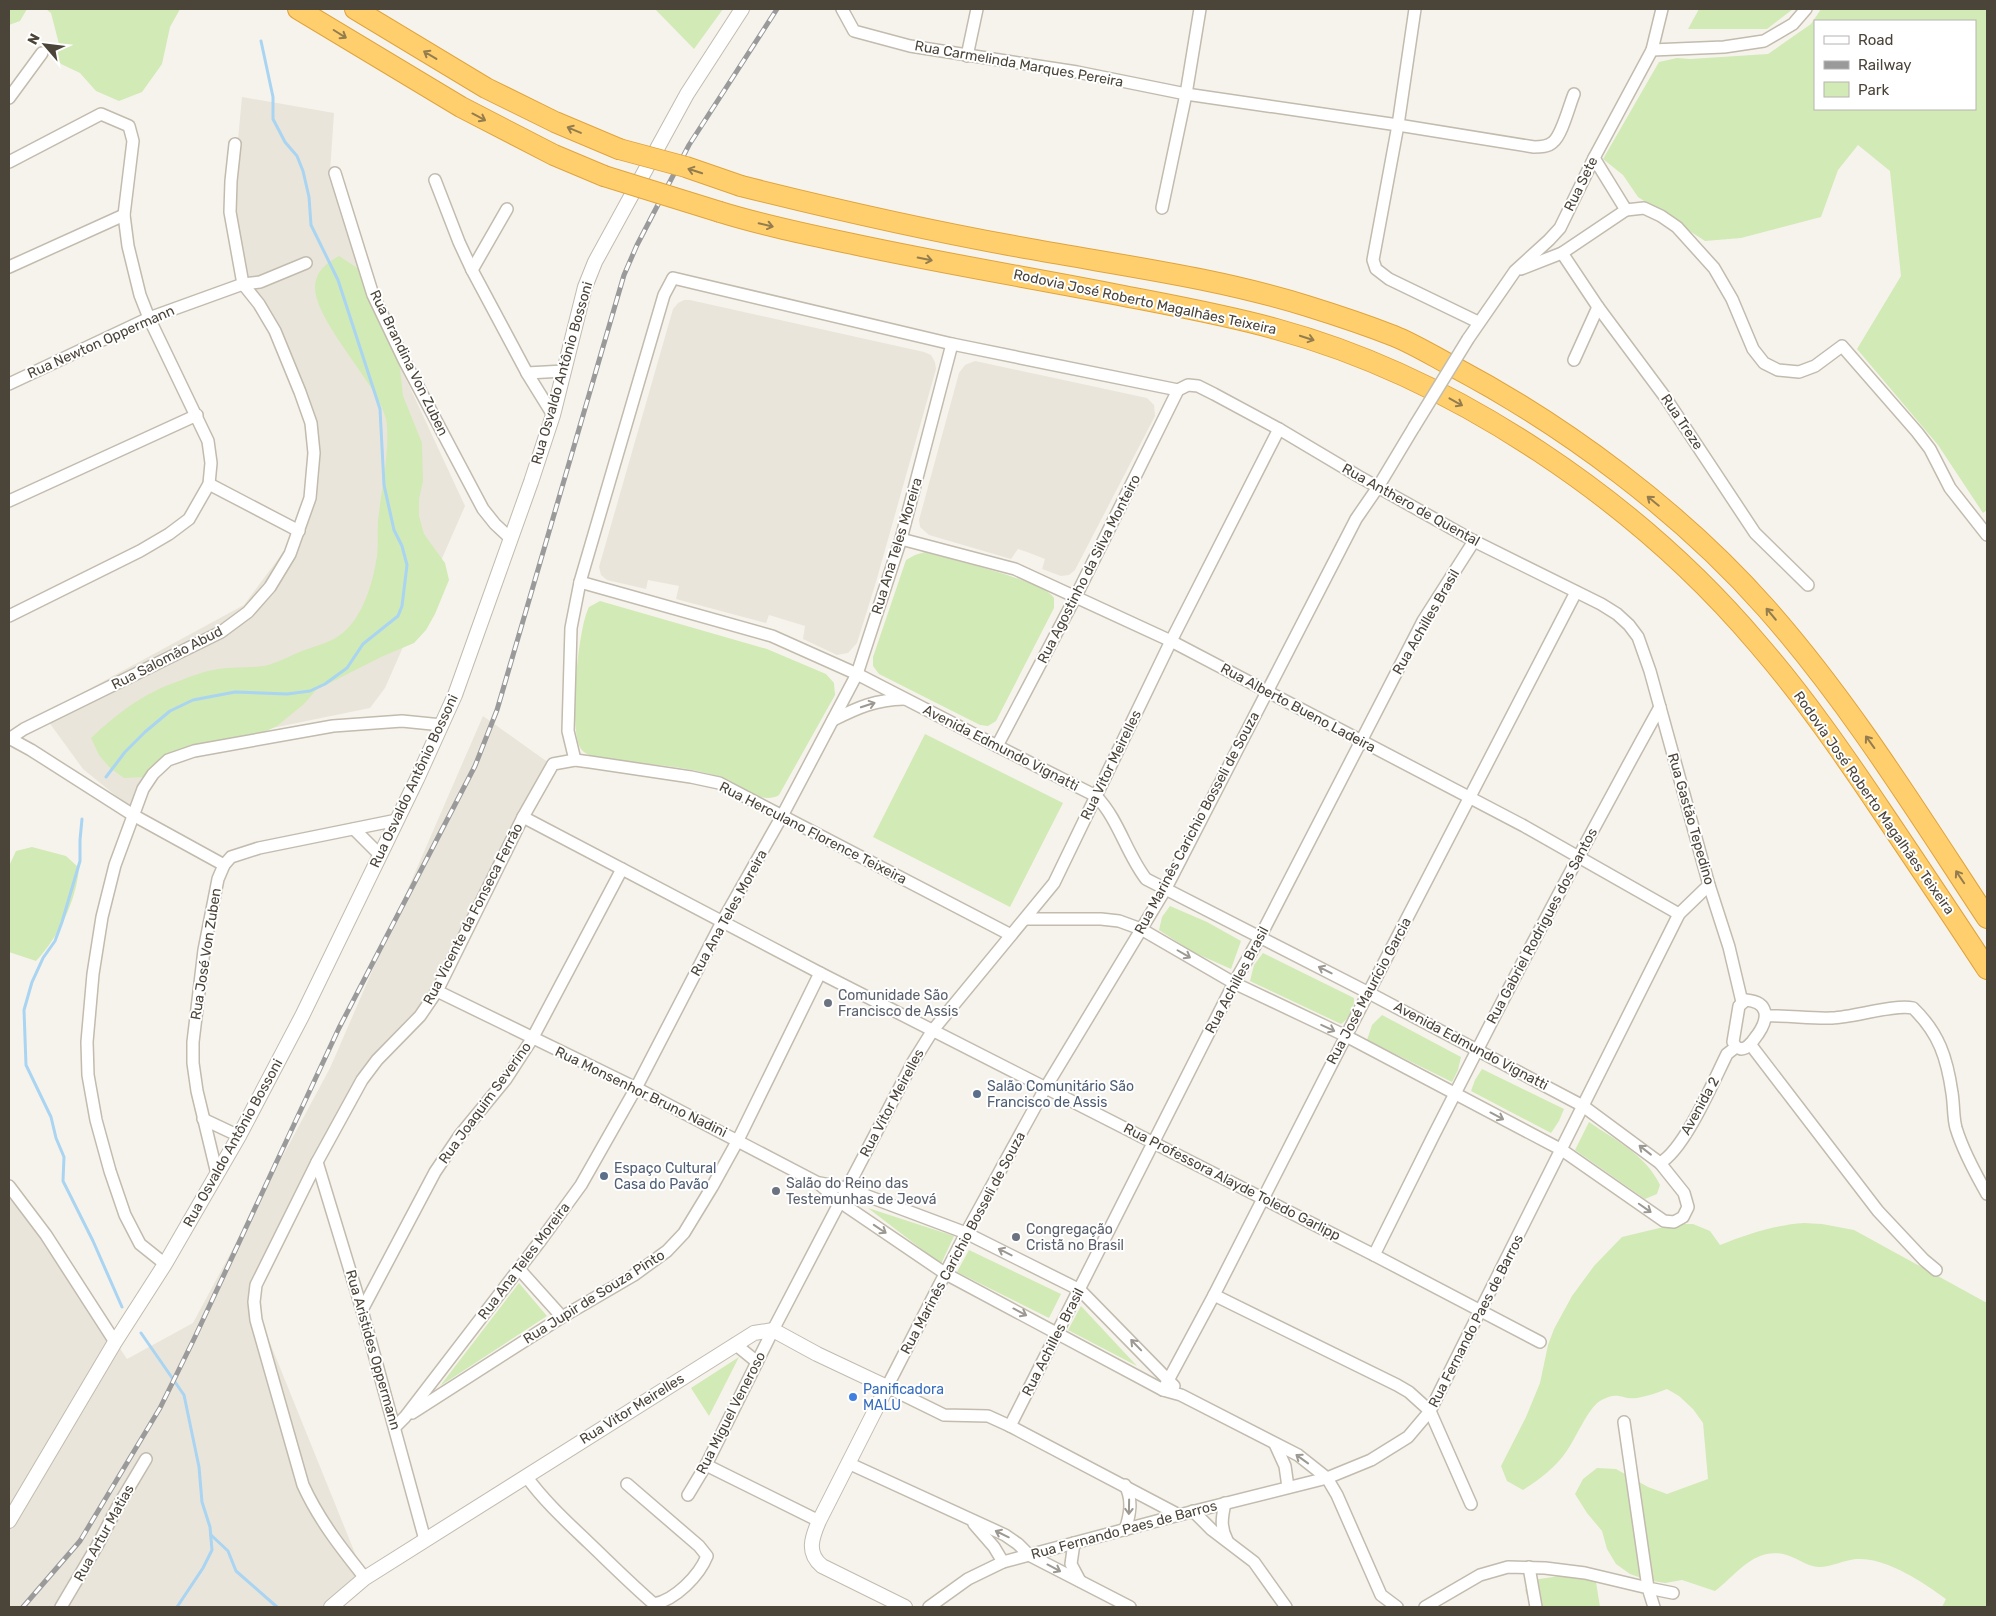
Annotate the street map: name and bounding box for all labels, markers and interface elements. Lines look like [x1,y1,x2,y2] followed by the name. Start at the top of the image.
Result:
[20,20,70,70] north arrow
[1814,20,1976,110] legend
[332,30,346,40] one-way arrow
[24,31,44,48] text: N
[1858,31,1894,49] text: Road
[913,37,1125,91] street label: Rua Carmelinda Marques Pereira
[424,49,438,59] one-way arrow
[1858,56,1912,74] text: Railway
[1858,81,1889,99] text: Park
[472,113,486,123] one-way arrow
[567,125,582,134] one-way arrow
[1561,154,1602,214] street label: Rua Sete
[687,165,703,175] one-way arrow
[758,221,774,230] one-way arrow
[917,254,933,264] one-way arrow
[1012,266,1278,338] street label: Rodovia José Roberto Magalhães Teixeira
[528,280,596,466] street label: Rua Osvaldo Antônio Bossoni
[366,287,452,439] street label: Rua Brandina Von Zuben
[25,302,177,382] street label: Rua Newton Oppermann
[1299,334,1315,344] one-way arrow
[1657,391,1707,453] street label: Rua Treze
[1448,398,1462,408] one-way arrow
[1339,460,1483,550] street label: Rua Anthero de Quental
[1034,472,1144,666] street label: Rua Agostinho da Silva Monteiro
[868,476,926,616] street label: Rua Ana Teles Moreira
[1647,496,1660,507] one-way arrow
[1389,566,1463,678] street label: Rua Achilles Brasil
[1765,607,1776,620] one-way arrow
[109,623,225,693] street label: Rua Salomão Abud
[1218,660,1378,756] street label: Rua Alberto Bueno Ladeira
[1790,688,1958,918] street label: Rodovia José Roberto Magalhães Teixeira
[366,692,462,870] street label: Rua Osvaldo Antônio Bossoni
[859,699,875,709] one-way arrow
[920,701,1082,795] street label: Avenida Edmundo Vignatti
[1077,707,1145,823] street label: Rua Vitor Meirelles
[1131,709,1263,937] street label: Rua Marinês Carichio Bosseli de Souza
[1864,736,1875,749] one-way arrow
[1664,751,1718,887] street label: Rua Gastão Tepedino
[716,778,910,888] street label: Rua Herculano Florence Teixeira
[420,820,526,1008] street label: Rua Vicente da Fonseca Ferrão
[1483,825,1601,1027] street label: Rua Gabriel Rodrigues dos Santos
[687,847,771,979] street label: Rua Ana Teles Moreira
[1955,870,1965,884] one-way arrow
[187,887,225,1021] street label: Rua José Von Zuben
[1323,915,1415,1067] street label: Rua José Maurício Garcia
[1202,924,1272,1036] street label: Rua Achilles Brasil
[1176,949,1191,959] one-way arrow
[1318,965,1333,974] one-way arrow
[838,987,958,1020] place label: Comunidade São Francisco de Assis
[822,997,834,1009] marker: Comunidade São Francisco de Assis
[1391,998,1551,1094] street label: Avenida Edmundo Vignatti
[1320,1023,1335,1033] one-way arrow
[435,1039,535,1167] street label: Rua Joaquim Severino
[552,1043,730,1141] street label: Rua Monsenhor Bruno Nadini
[856,1046,928,1160] street label: Rua Vitor Meirelles
[180,1056,286,1230] street label: Rua Osvaldo Antônio Bossoni
[1677,1074,1723,1138] street label: Avenida 2
[987,1078,1134,1111] place label: Salão Comunitário São Francisco de Assis
[971,1088,983,1100] marker: Salão Comunitário São Francisco de Assis
[1489,1112,1504,1121] one-way arrow
[1121,1120,1343,1244] street label: Rua Professora Alayde Toledo Garlipp
[897,1129,1029,1357] street label: Rua Marinês Carichio Bosseli de Souza
[1639,1145,1652,1156] one-way arrow
[614,1160,716,1193] place label: Espaço Cultural Casa do Pavão
[598,1170,610,1182] marker: Espaço Cultural Casa do Pavão
[786,1175,937,1208] place label: Salão do Reino das Testemunhas de Jeová
[770,1185,782,1197] marker: Salão do Reino das Testemunhas de Jeová
[474,1199,574,1323] street label: Rua Ana Teles Moreira
[1638,1203,1652,1213] one-way arrow
[1026,1221,1124,1254] place label: Congregação Cristã no Brasil
[873,1224,887,1234] one-way arrow
[1010,1231,1022,1243] marker: Congregação Cristã no Brasil
[1425,1232,1527,1410] street label: Rua Fernando Paes de Barros
[520,1246,668,1348] street label: Rua Jupir de Souza Pinto
[998,1247,1013,1256] one-way arrow
[342,1268,404,1432] street label: Rua Aristides Oppermann
[1018,1285,1088,1399] street label: Rua Achilles Brasil
[1012,1307,1027,1317] one-way arrow
[1130,1339,1142,1352] one-way arrow
[693,1349,769,1477] street label: Rua Miguel Veneroso
[577,1370,687,1448] street label: Rua Vitor Meirelles
[863,1381,944,1414] place label: Panificadora MALU
[847,1391,859,1403] marker: Panificadora MALU
[1295,1454,1309,1464] one-way arrow
[70,1482,138,1584] street label: Rua Artur Matias
[1029,1497,1219,1563] street label: Rua Fernando Paes de Barros
[1124,1499,1134,1515] one-way arrow
[995,1529,1010,1538] one-way arrow
[1047,1563,1062,1573] one-way arrow

